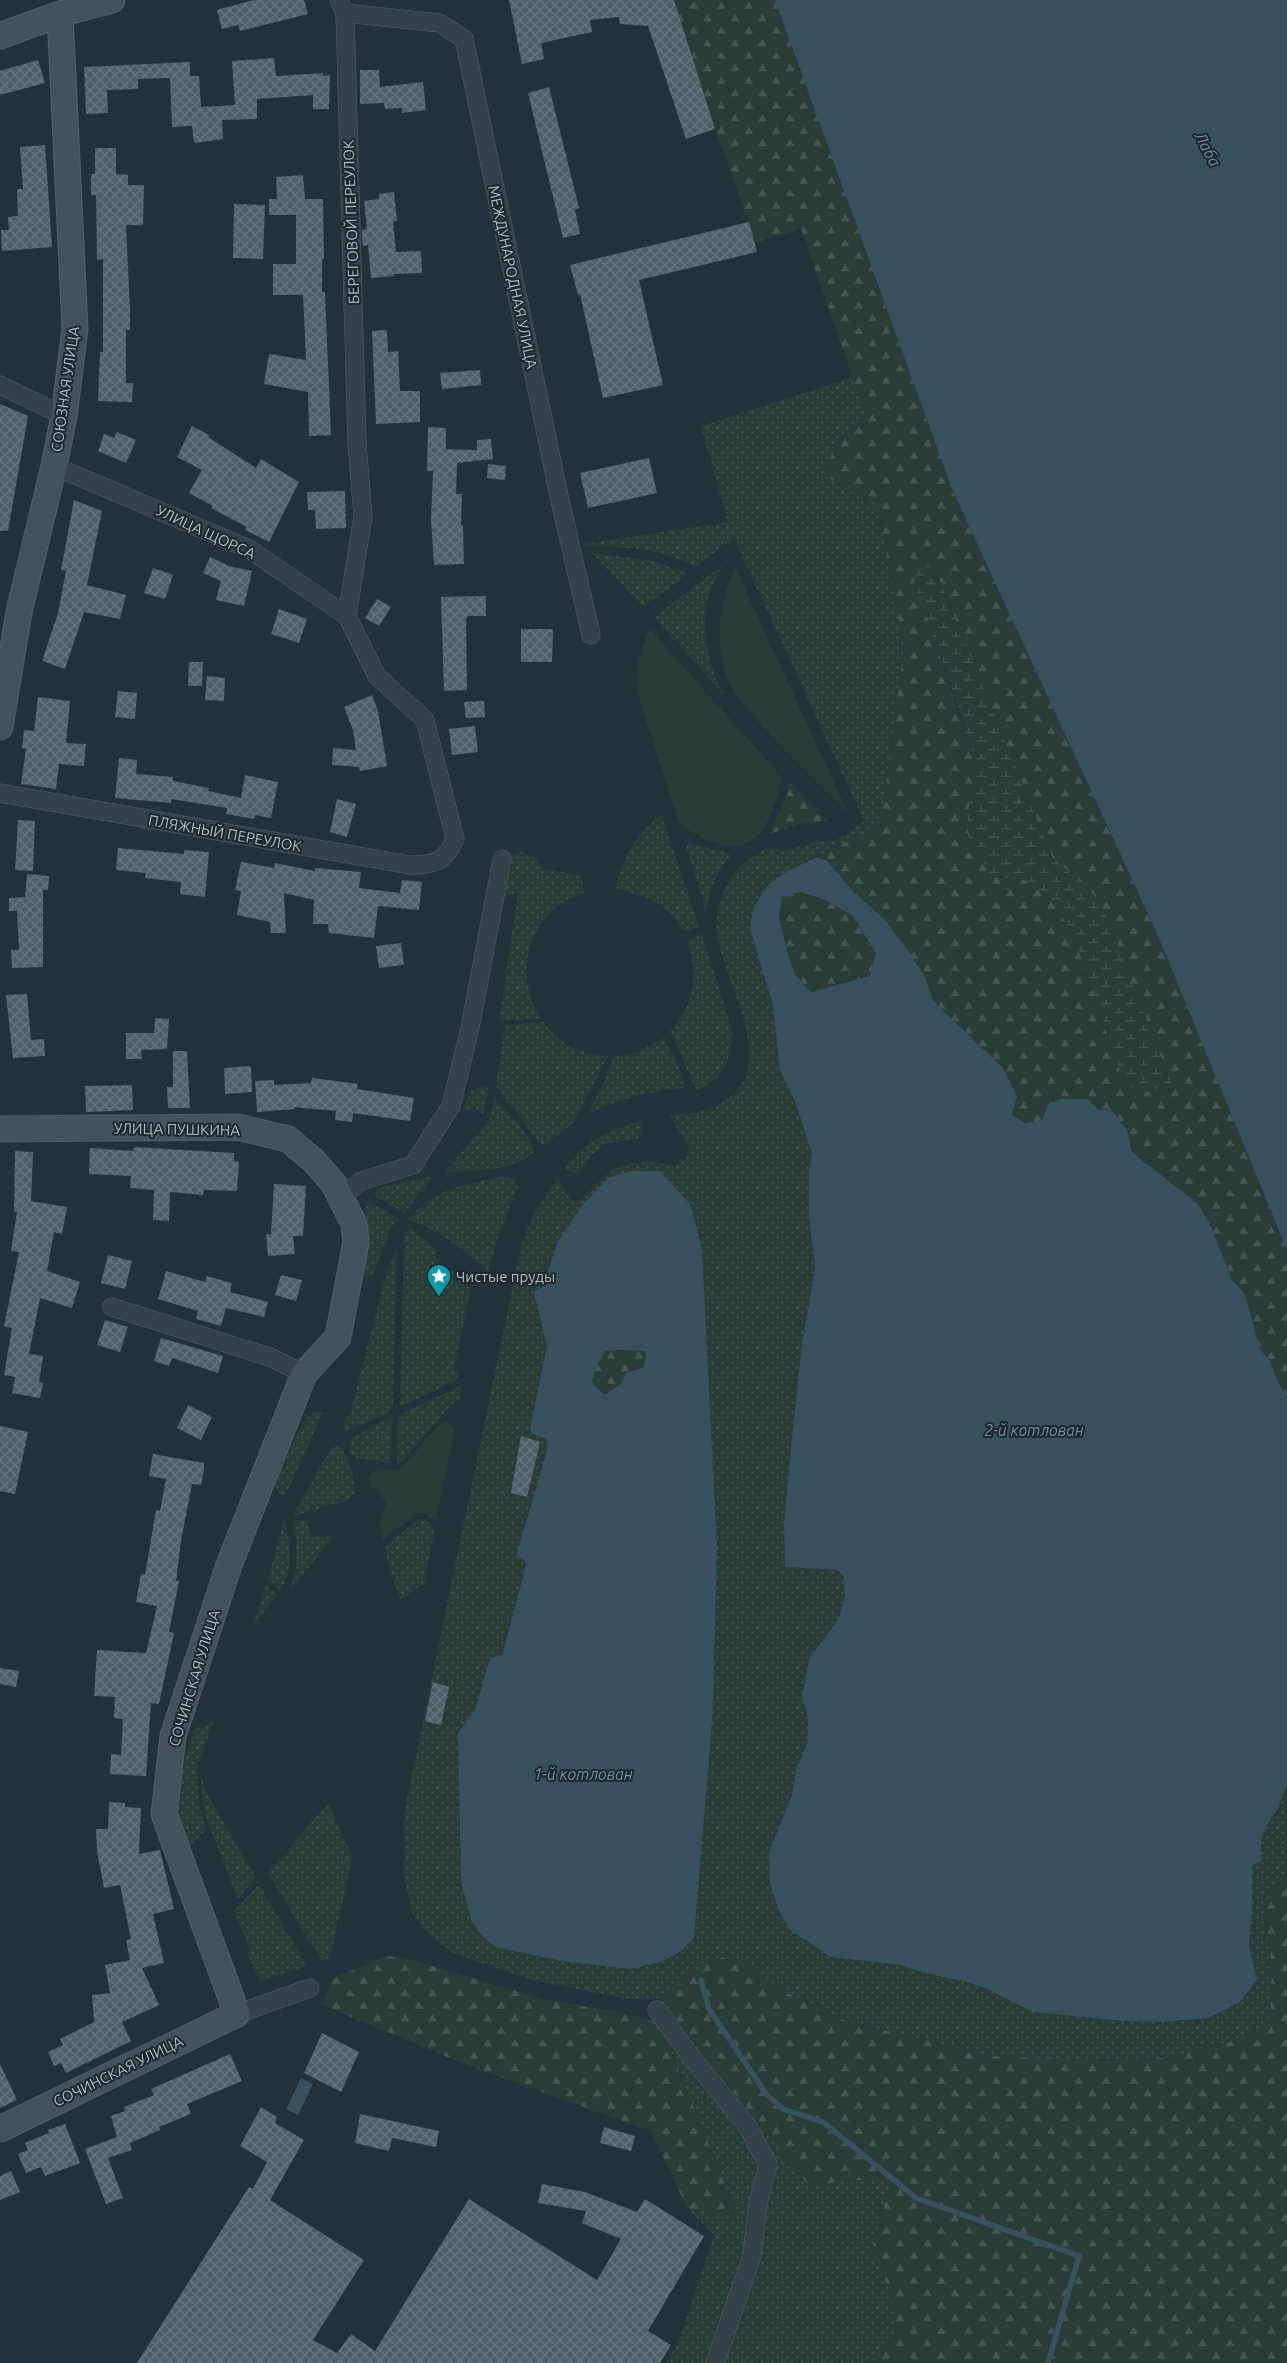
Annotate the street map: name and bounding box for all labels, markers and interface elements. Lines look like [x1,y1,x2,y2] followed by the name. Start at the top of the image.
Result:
[1191,128,1225,170] water label: Лаба
[340,140,362,304] street label: БЕРЕГОВОЙ ПЕРЕУЛОК
[485,184,541,371] street label: МЕЖДУНАРОДНАЯ УЛИЦА
[48,325,82,453] street label: СОЮЗНАЯ УЛИЦА
[154,502,259,563] street label: УЛИЦА ЩОРСА
[147,811,303,855] street label: ПЛЯЖНЫЙ ПЕРЕУЛОК
[114,1119,241,1139] street label: УЛИЦА ПУШКИНА
[426,1263,452,1297] place icon: Чистые пруды
[456,1268,555,1285] place label: Чистые пруды
[984,1421,1084,1439] water label: 2-й котлован
[165,1607,223,1748] street label: СОЧИНСКАЯ УЛИЦА
[533,1765,633,1783] water label: 1-й котлован
[50,2032,186,2110] street label: СОЧИНСКАЯ УЛИЦА

